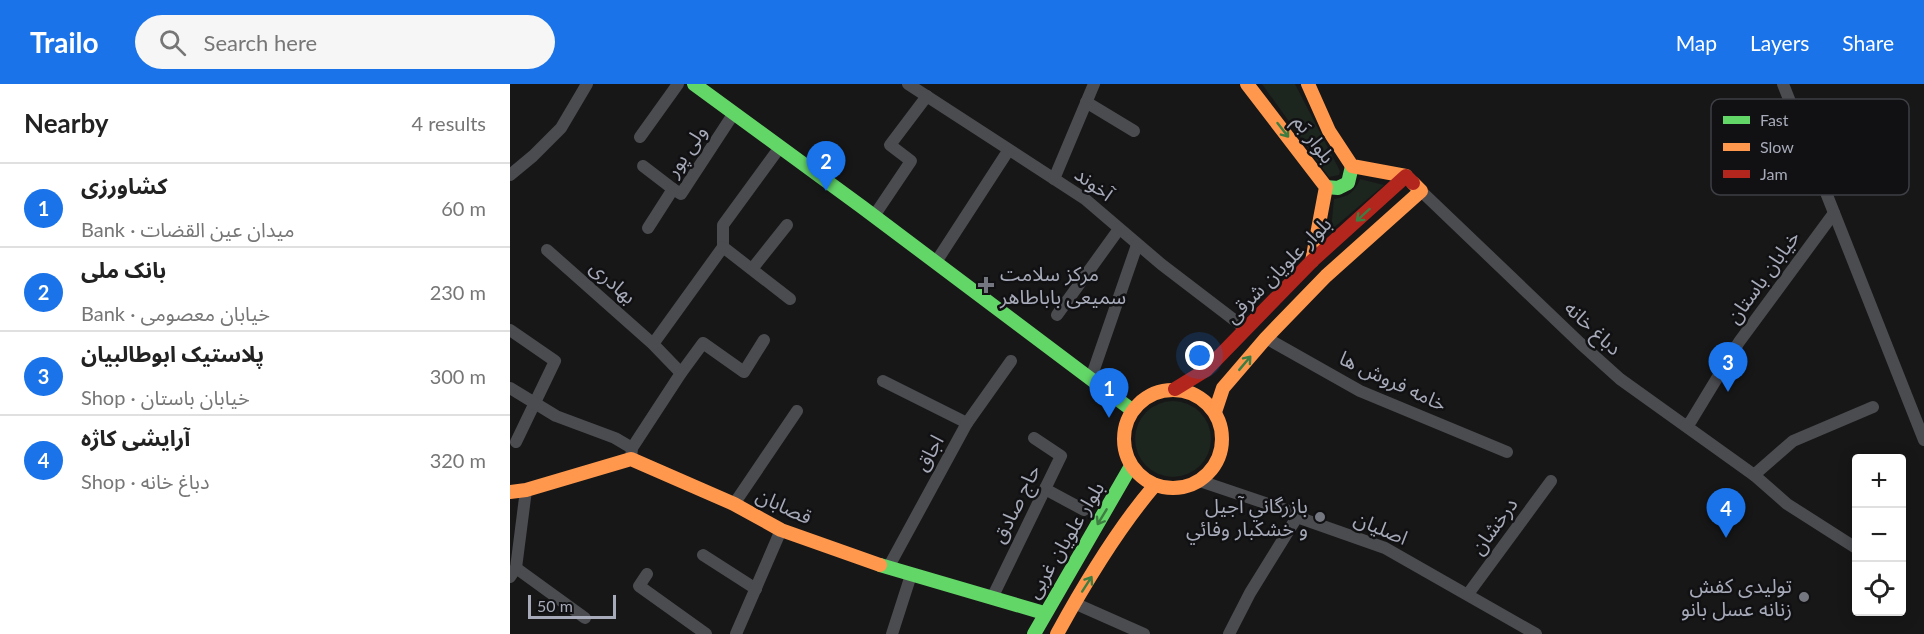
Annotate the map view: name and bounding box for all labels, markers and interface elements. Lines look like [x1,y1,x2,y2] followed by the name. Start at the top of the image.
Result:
[135,15,555,69] search box
[30,25,99,59] text: Trailo
[156,26,189,59] icon: search
[204,29,317,56] text: Search here
[1676,30,1717,55] text: Map
[1750,30,1809,55] text: Layers
[1842,30,1894,55] text: Share
[1711,99,1909,195] legend
[24,107,109,139] text: Nearby
[1286,109,1341,170] street label: بلوار بَم
[1760,110,1789,129] text: Fast
[411,111,486,135] text: 4 results
[659,120,713,183] street label: ولی پور
[1277,122,1290,138] one-way arrow
[1760,137,1794,156] text: Slow
[806,141,846,191] pin: 2
[1070,161,1120,207] street label: آخوند
[1760,164,1788,183] text: Jam
[81,172,167,199] text: کشاورزی
[38,196,49,220] text: 1
[441,196,486,220] text: 60 m
[1356,208,1371,222] one-way arrow
[1219,211,1336,328] street label: بلوار علویان شرقی
[81,217,294,241] text: Bank · میدان عین القضات
[1720,225,1805,328] street label: خیابان باستان
[585,254,642,309] street label: بهادری
[81,256,166,283] text: بانک ملی
[999,261,1126,309] place label: مرکز سلامت سمیعی باباطاهر
[977,276,995,294] marker: مرکز سلامت سمیعی باباطاهر
[38,280,49,304] text: 2
[430,280,486,304] text: 230 m
[1558,295,1627,362] street label: دباغ خانه
[81,301,270,325] text: Bank · خیابان معصومی
[81,340,264,367] text: پلاستیک ابوطالبیان
[1185,341,1214,370] your location
[1708,342,1748,392] pin: 3
[1336,345,1451,416] street label: خامه فروش ها
[1238,355,1251,371] one-way arrow
[38,364,49,388] text: 3
[430,364,486,388] text: 300 m
[1090,368,1128,418] pin: 1
[81,385,250,409] text: Shop · خیابان باستان
[81,424,190,451] text: آرایشی کاژه
[908,430,948,475] street label: اجاق
[38,448,49,472] text: 4
[430,448,486,472] text: 320 m
[1852,454,1906,616] map controls
[1852,454,1906,508] button: +
[986,460,1048,549] street label: حاج صادق
[81,469,210,493] text: Shop · دباغ خانه
[1020,477,1109,603] street label: بلوار علویان غربی
[752,482,816,529] street label: قصابان
[1706,488,1746,538] pin: 4
[1465,492,1523,559] street label: درخشان
[1186,493,1308,545] place label: بازرگاني آجيل و خشكبار وفائي
[1351,505,1412,550] street label: اصلیان
[1095,508,1107,525] one-way arrow
[1852,508,1906,562] button: −
[1313,510,1327,524] marker: بازرگاني آجيل و خشكبار وفائي
[1852,562,1906,616] button: locate
[1681,573,1792,621] place label: تولیدی کفش زنانه عسل بانو
[1081,576,1093,593] one-way arrow
[1797,590,1811,604] marker: تولیدی کفش زنانه عسل بانو
[528,592,616,620] scale bar
[537,596,573,615] text: 50 m

